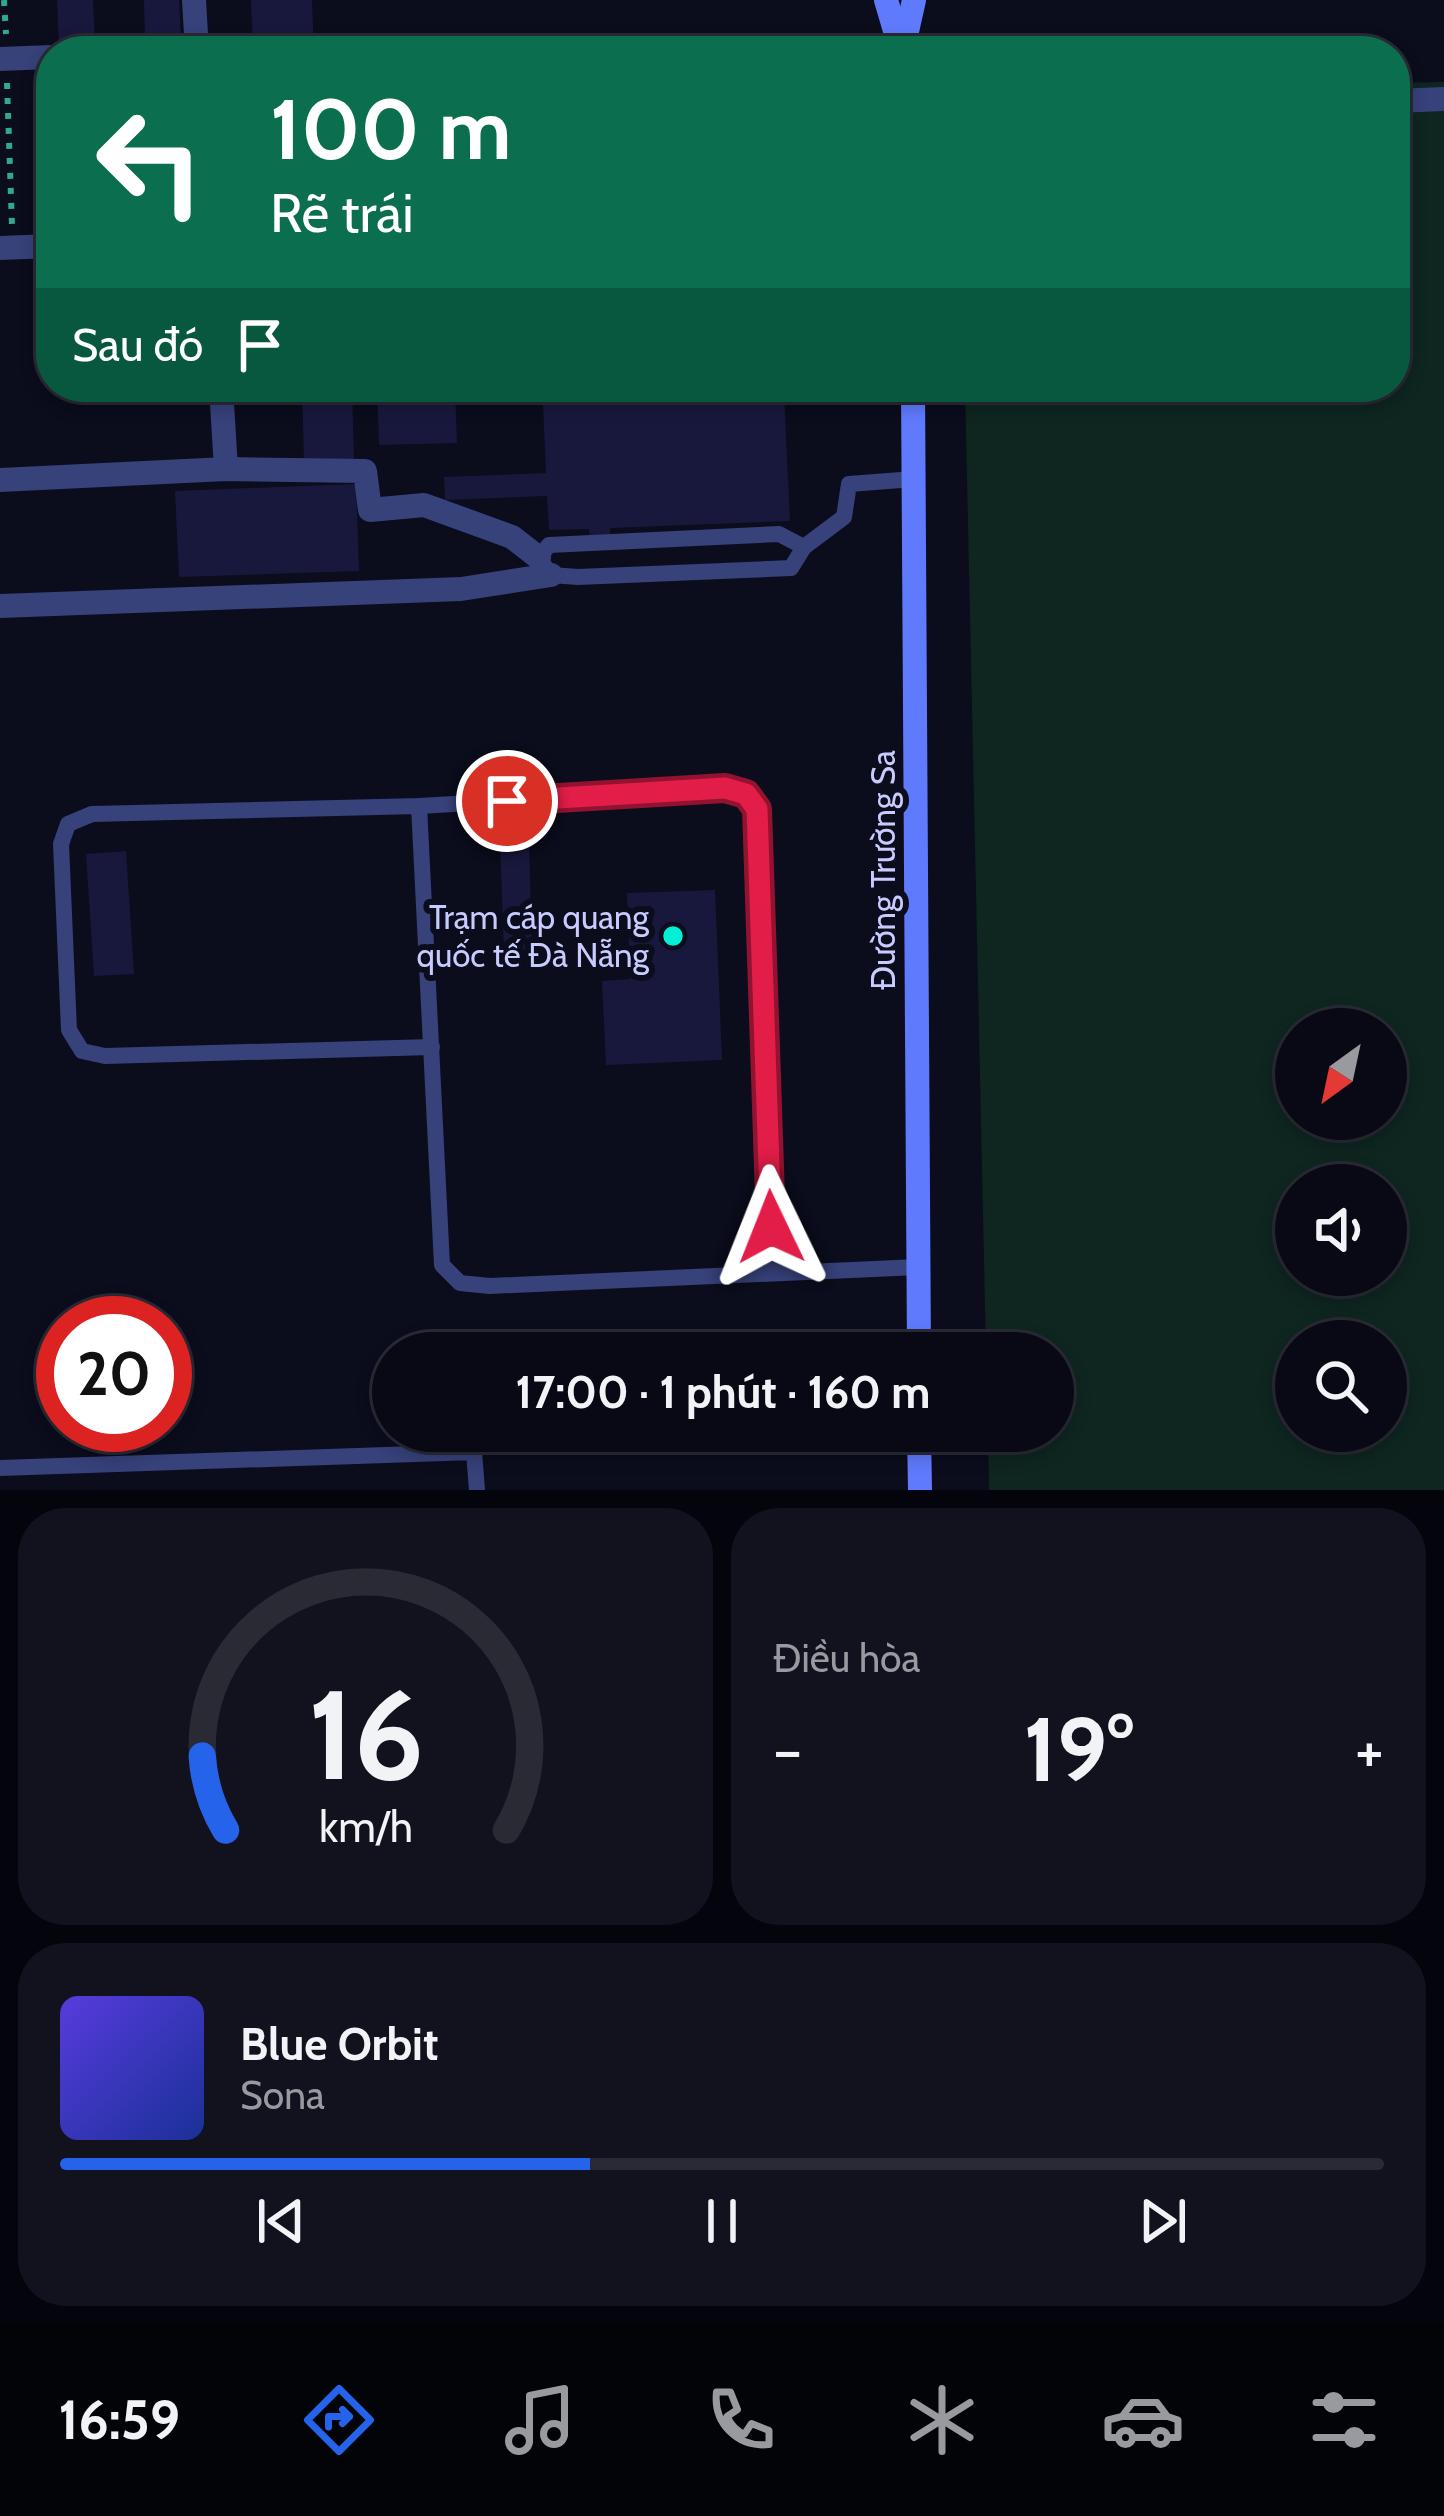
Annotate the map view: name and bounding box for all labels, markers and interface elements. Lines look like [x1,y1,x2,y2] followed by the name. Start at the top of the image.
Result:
[270,78,512,180] text: 100 m
[72,84,228,240] icon: left
[270,180,414,246] text: Rẽ trái
[227,312,293,378] icon: arrive
[72,318,203,372] text: Sau đó
[456,750,558,852] pin
[863,750,903,990] street label: Đường Trường Sa
[474,768,540,834] icon: arrive
[417,897,650,975] place label: Trạm cáp quang quốc tế Đà Nẵng
[660,923,686,949] marker: Trạm cáp quang quốc tế Đà Nẵng
[1275,1008,1407,1140] north arrow
[1275,1008,1407,1452] map controls
[708,1164,834,1290] position arrow
[1275,1164,1407,1296] button: sound
[36,1296,192,1452] speed limit sign: 20
[1275,1320,1407,1452] button: search
[516,1365,930,1419] text: 17:00 · 1 phút · 160 m
[773,1634,920,1682] text: Điều hòa
[307,1659,424,1810] text: 16
[1024,1694,1133,1804] text: 19°
[773,1709,802,1790] text: −
[1355,1709,1384,1790] text: +
[319,1800,412,1852] text: km/h
[240,2017,438,2071] text: Blue Orbit
[240,2071,325,2119] text: Sona
[248,2188,314,2254] icon: previous
[689,2188,755,2254] icon: pause
[1130,2188,1196,2254] icon: next
[297,2378,381,2462] icon: directions
[498,2378,582,2462] icon: music
[699,2378,783,2462] icon: phone
[900,2378,984,2462] icon: climate
[1101,2378,1185,2462] icon: car
[1302,2378,1386,2462] icon: filters
[58,2387,180,2453] text: 16:59

